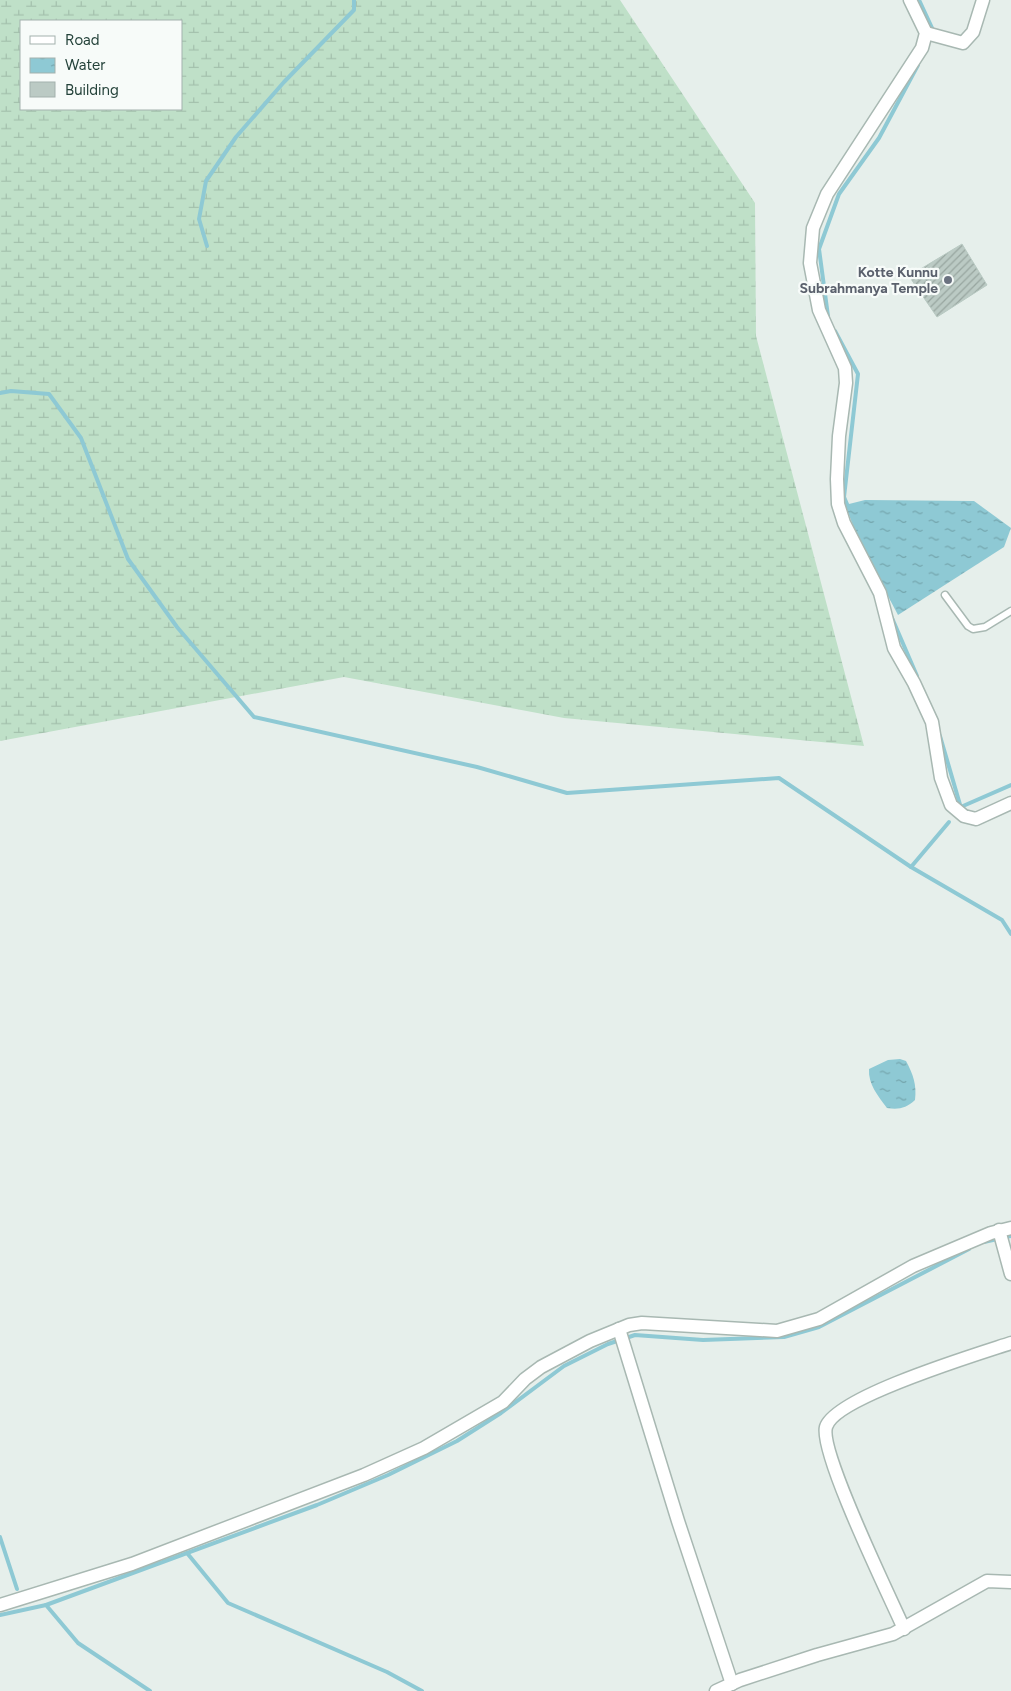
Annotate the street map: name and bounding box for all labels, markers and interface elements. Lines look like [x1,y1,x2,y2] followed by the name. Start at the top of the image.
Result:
[20,20,182,110] legend
[65,31,100,49] text: Road
[65,56,105,74] text: Water
[65,81,119,99] text: Building
[800,264,938,297] place label: Kotte Kunnu Subrahmanya Temple
[942,274,954,286] marker: Kotte Kunnu Subrahmanya Temple

